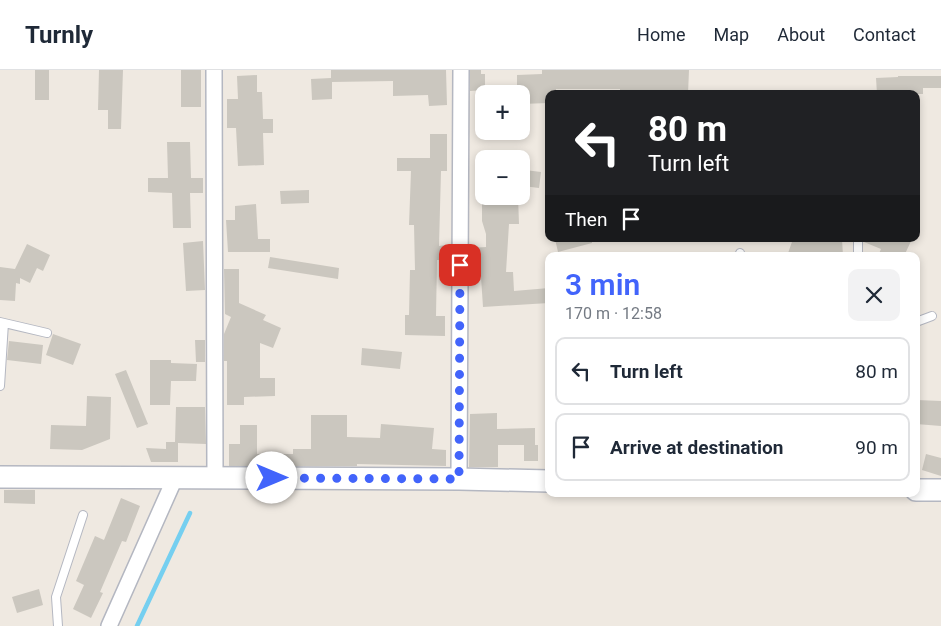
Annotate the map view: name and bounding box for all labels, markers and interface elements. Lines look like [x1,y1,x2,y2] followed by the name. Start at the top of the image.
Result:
[25,21,93,49] text: Turnly
[637,24,686,45] text: Home
[714,24,749,45] text: Map
[777,24,825,45] text: About
[853,24,916,45] text: Contact
[475,85,530,205] map controls
[475,85,530,140] button: +
[648,109,727,150] text: 80 m
[565,110,630,175] icon: left
[475,150,530,205] button: −
[648,151,729,176] text: Turn left
[617,205,645,233] icon: arrive
[565,208,607,231] text: Then
[439,244,481,286] pin
[446,251,474,279] icon: arrive
[565,267,640,302] text: 3 min
[848,269,900,321] button: close
[565,304,662,323] text: 170 m · 12:58
[567,357,595,385] icon: left
[610,360,683,383] text: Turn left
[855,360,898,383] text: 80 m
[567,433,595,461] icon: arrive
[610,436,783,459] text: Arrive at destination
[855,436,898,459] text: 90 m
[245,451,297,503] position arrow

